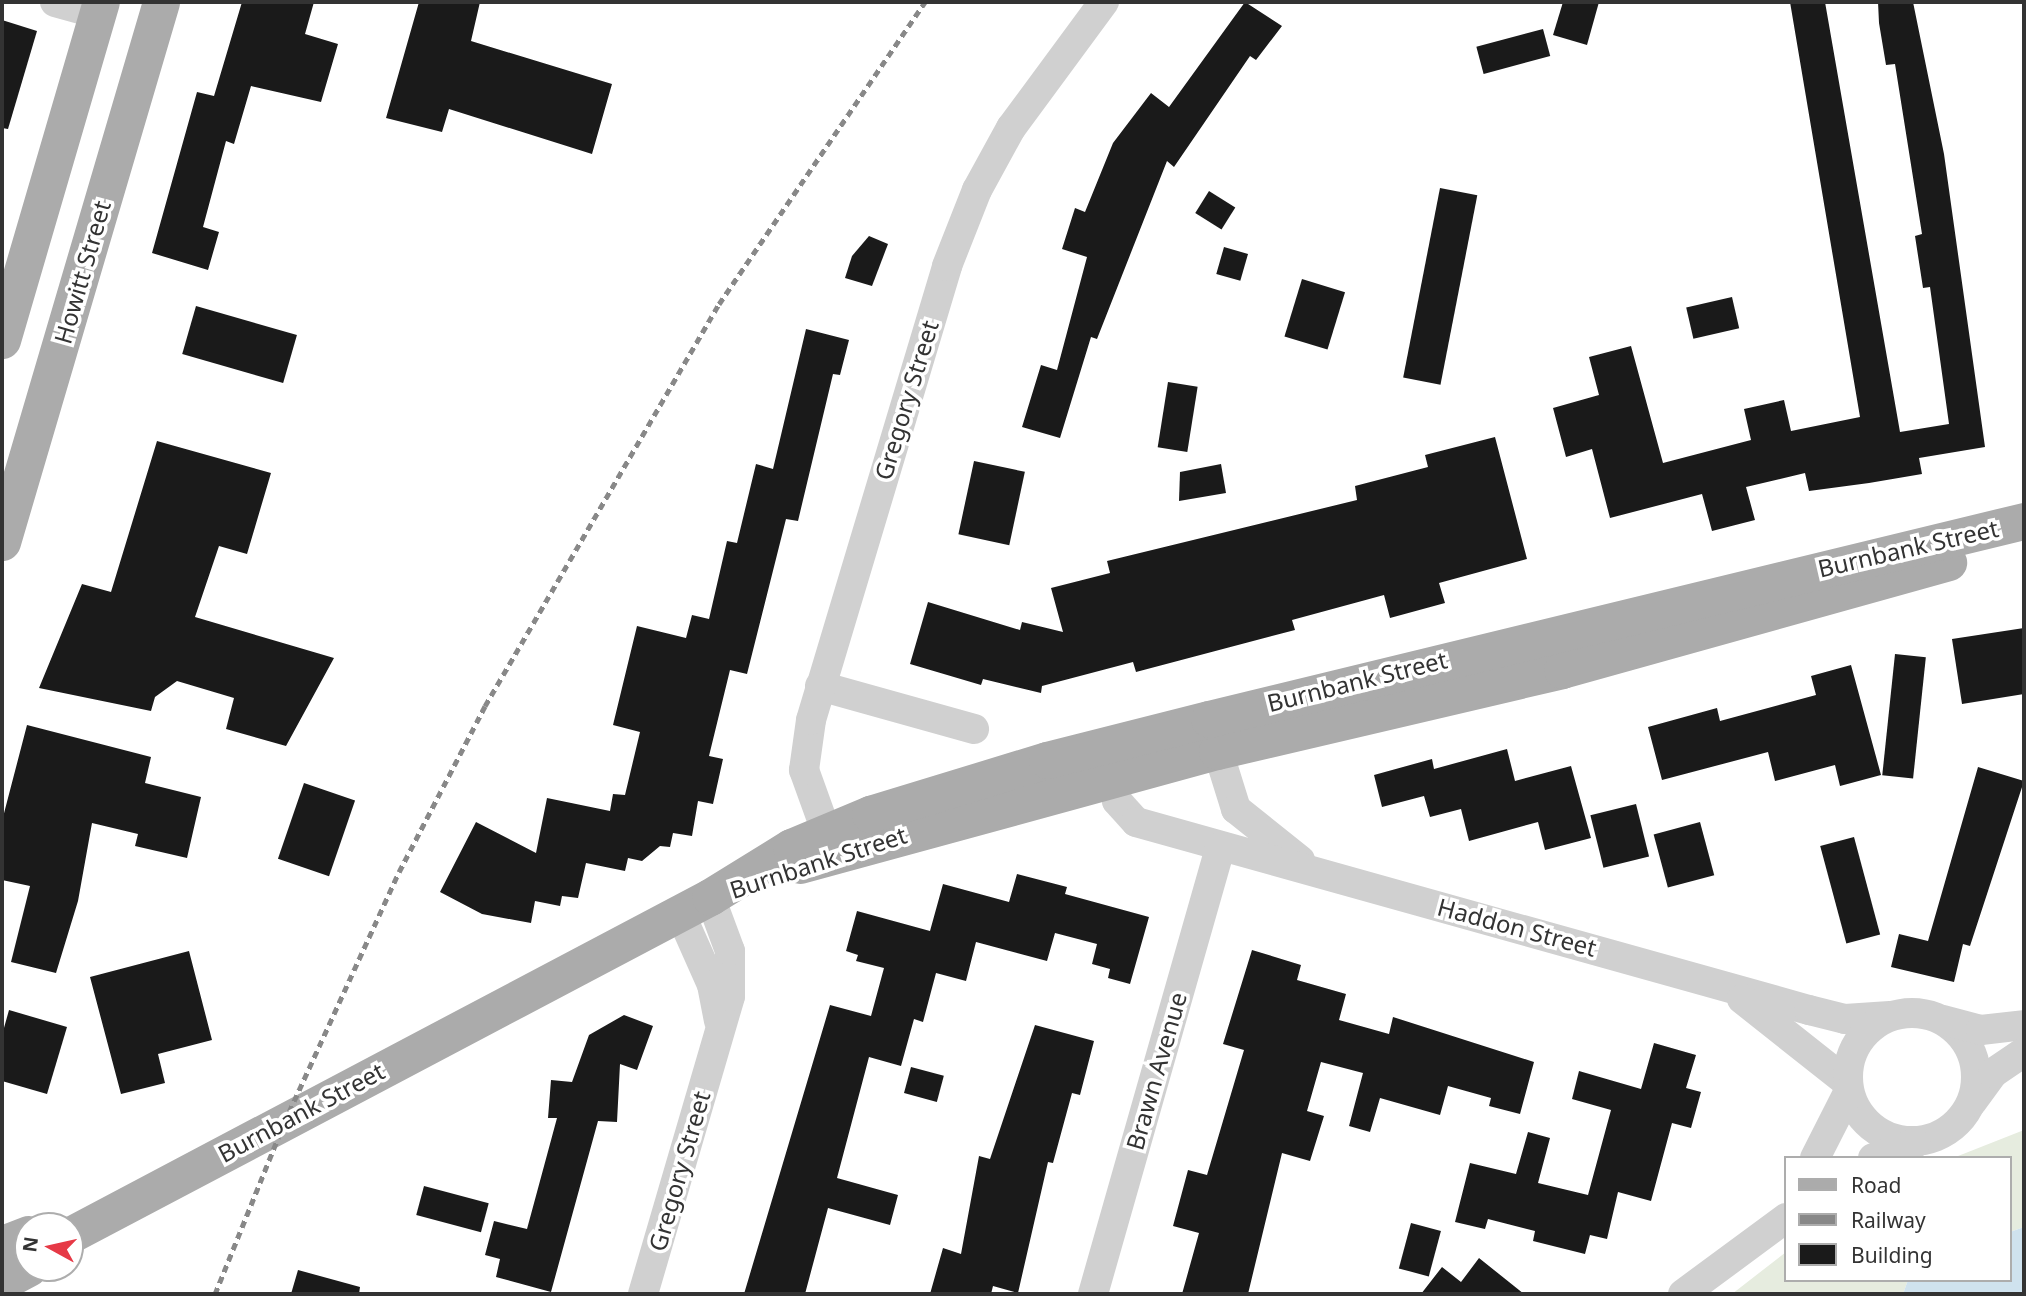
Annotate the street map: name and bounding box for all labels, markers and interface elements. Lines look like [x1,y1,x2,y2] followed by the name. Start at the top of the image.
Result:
[48,197,116,347] street label: Howitt Street
[868,317,944,483] street label: Gregory Street
[1815,513,2001,583] street label: Burnbank Street
[1264,645,1450,717] street label: Burnbank Street
[726,820,910,904] street label: Burnbank Street
[1434,892,1600,962] street label: Haddon Street
[1120,989,1192,1153] street label: Brawn Avenue
[213,1056,389,1168] street label: Burnbank Street
[642,1088,716,1254] street label: Gregory Street
[1784,1156,2012,1282] legend
[1851,1171,1901,1199] text: Road
[1851,1206,1926,1234] text: Railway
[14,1212,84,1282] north arrow
[16,1235,44,1254] text: N
[1851,1241,1933,1269] text: Building

